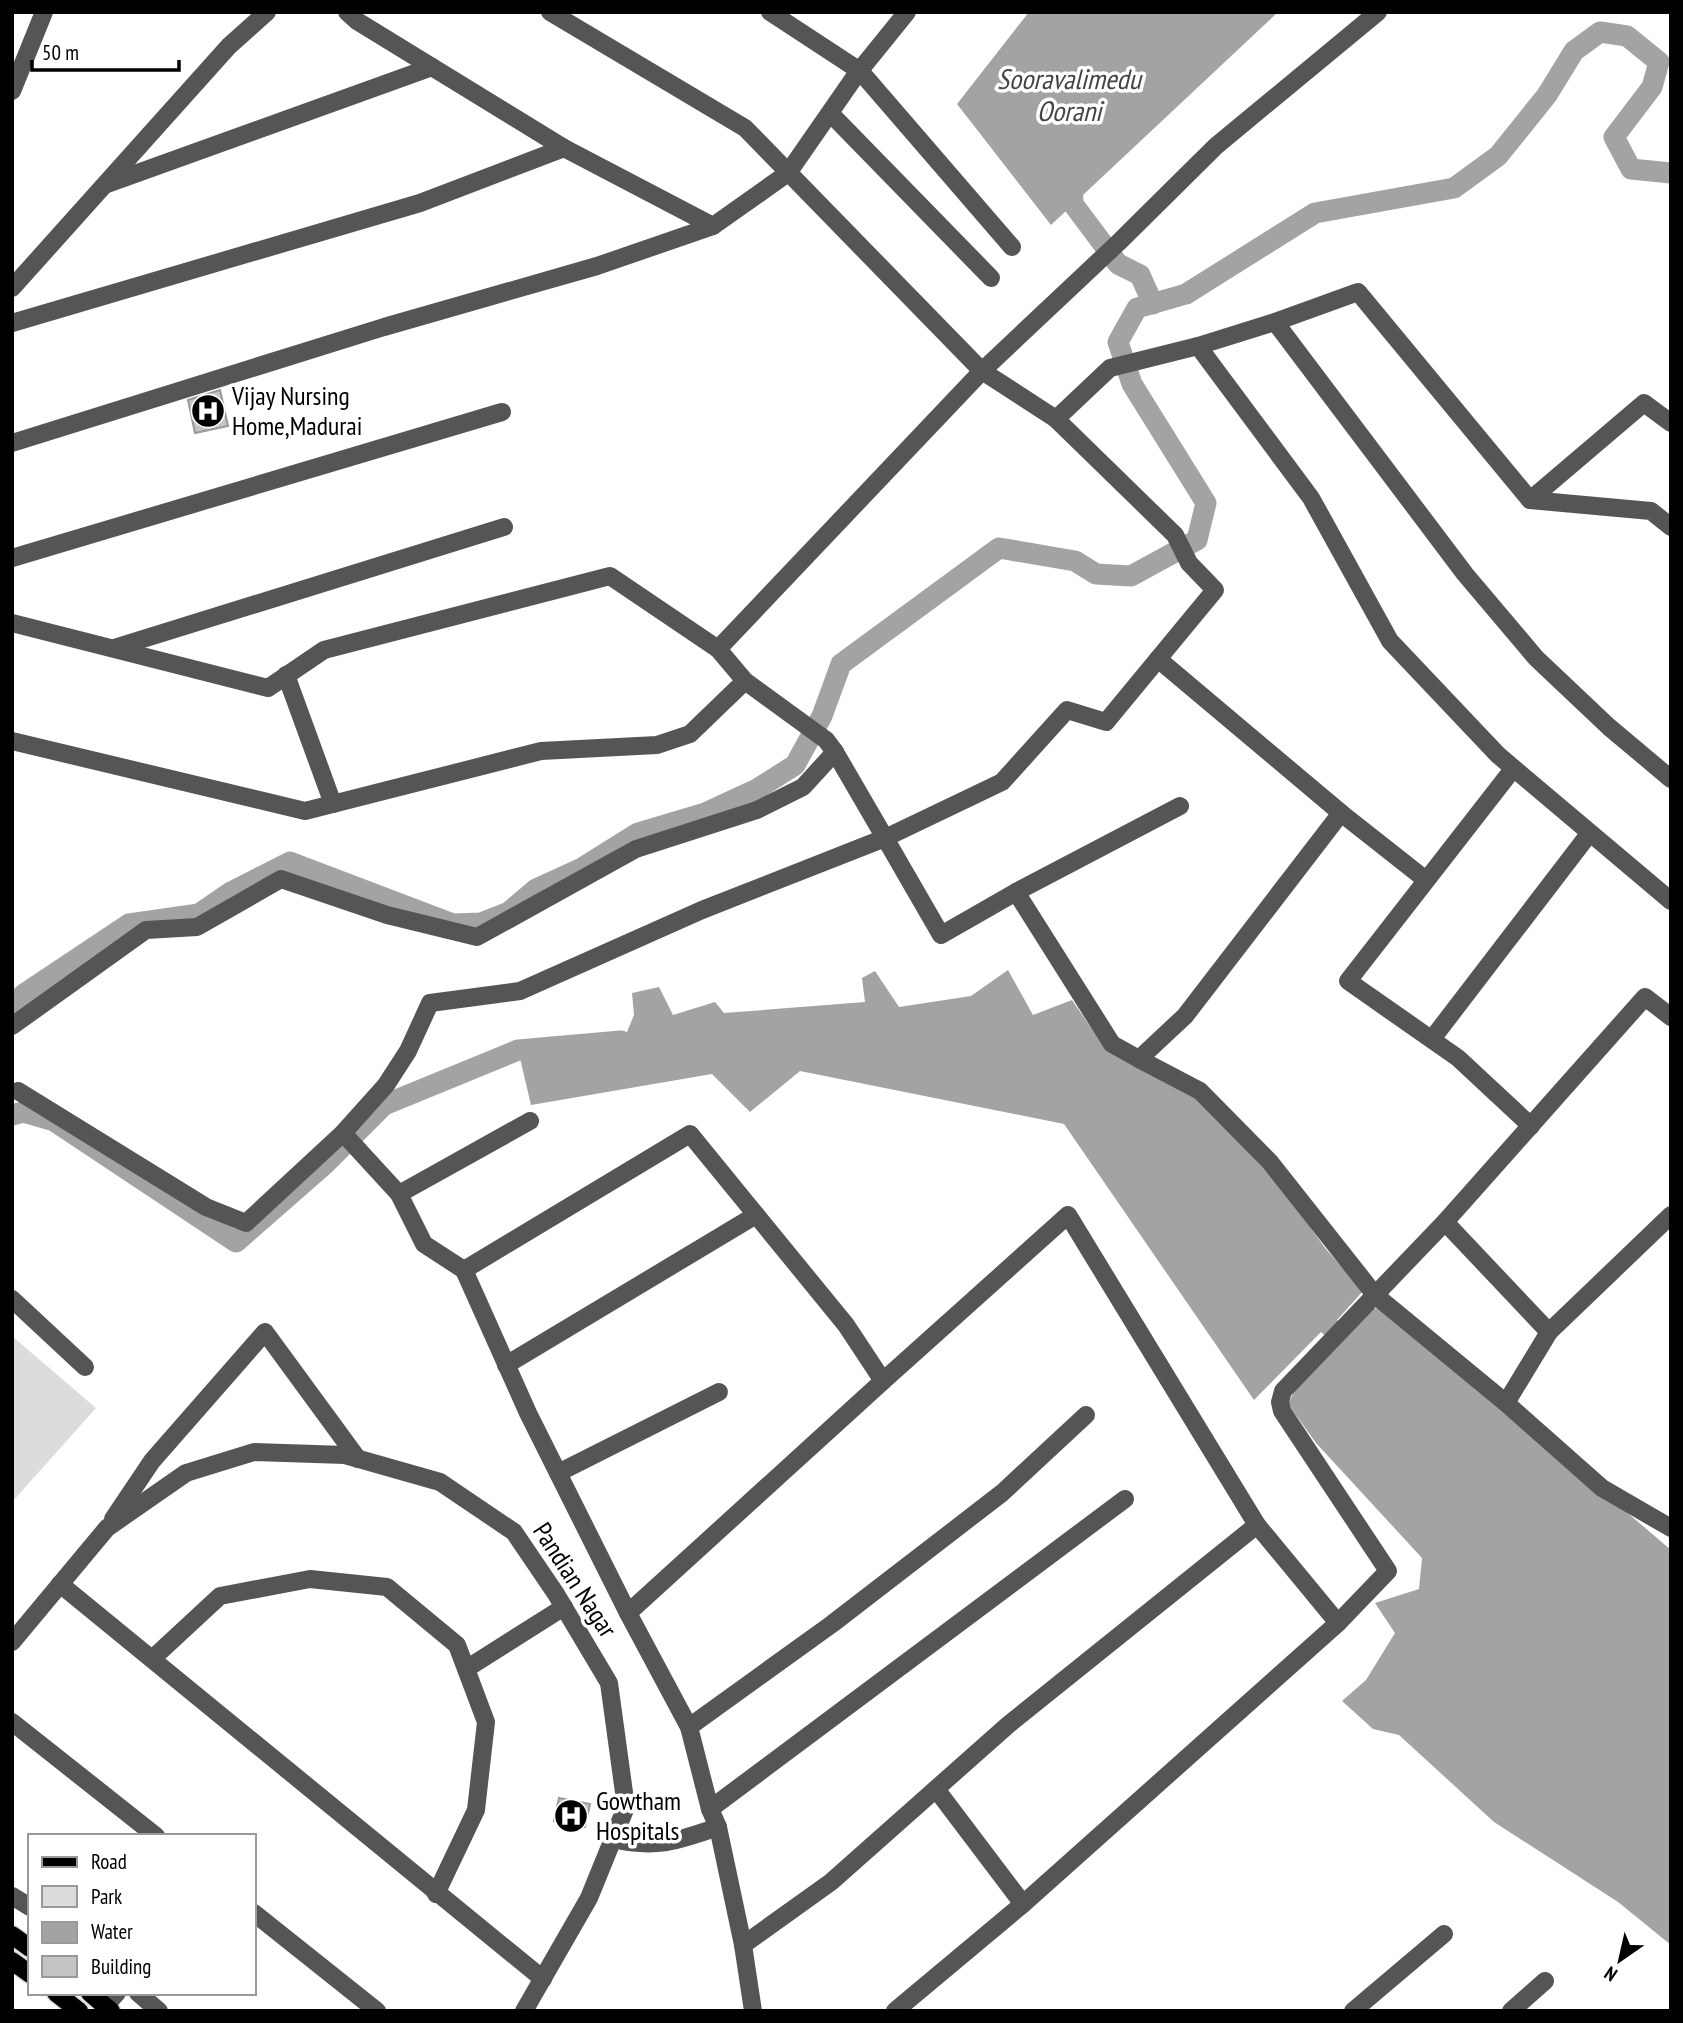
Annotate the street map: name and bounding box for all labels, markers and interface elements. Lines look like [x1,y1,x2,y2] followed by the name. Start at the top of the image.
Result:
[32,28,178,72] scale bar
[42,39,79,66] text: 50 m
[997,60,1143,129] water label: Sooravalimedu Oorani
[231,379,362,442] place label: Vijay Nursing Home,Madurai
[189,392,227,430] hospital icon: Vijay Nursing Home,Madurai
[526,1516,625,1643] street label: Pandian Nagar
[596,1784,681,1847] place label: Gowtham Hospitals
[552,1797,590,1835] hospital icon: Gowtham Hospitals
[28,1834,256,1995] legend
[91,1848,127,1875] text: Road
[91,1883,122,1910] text: Park
[91,1918,133,1945] text: Water
[1585,1925,1655,1995] north arrow
[91,1953,151,1980] text: Building
[1600,1961,1621,1987] text: N

